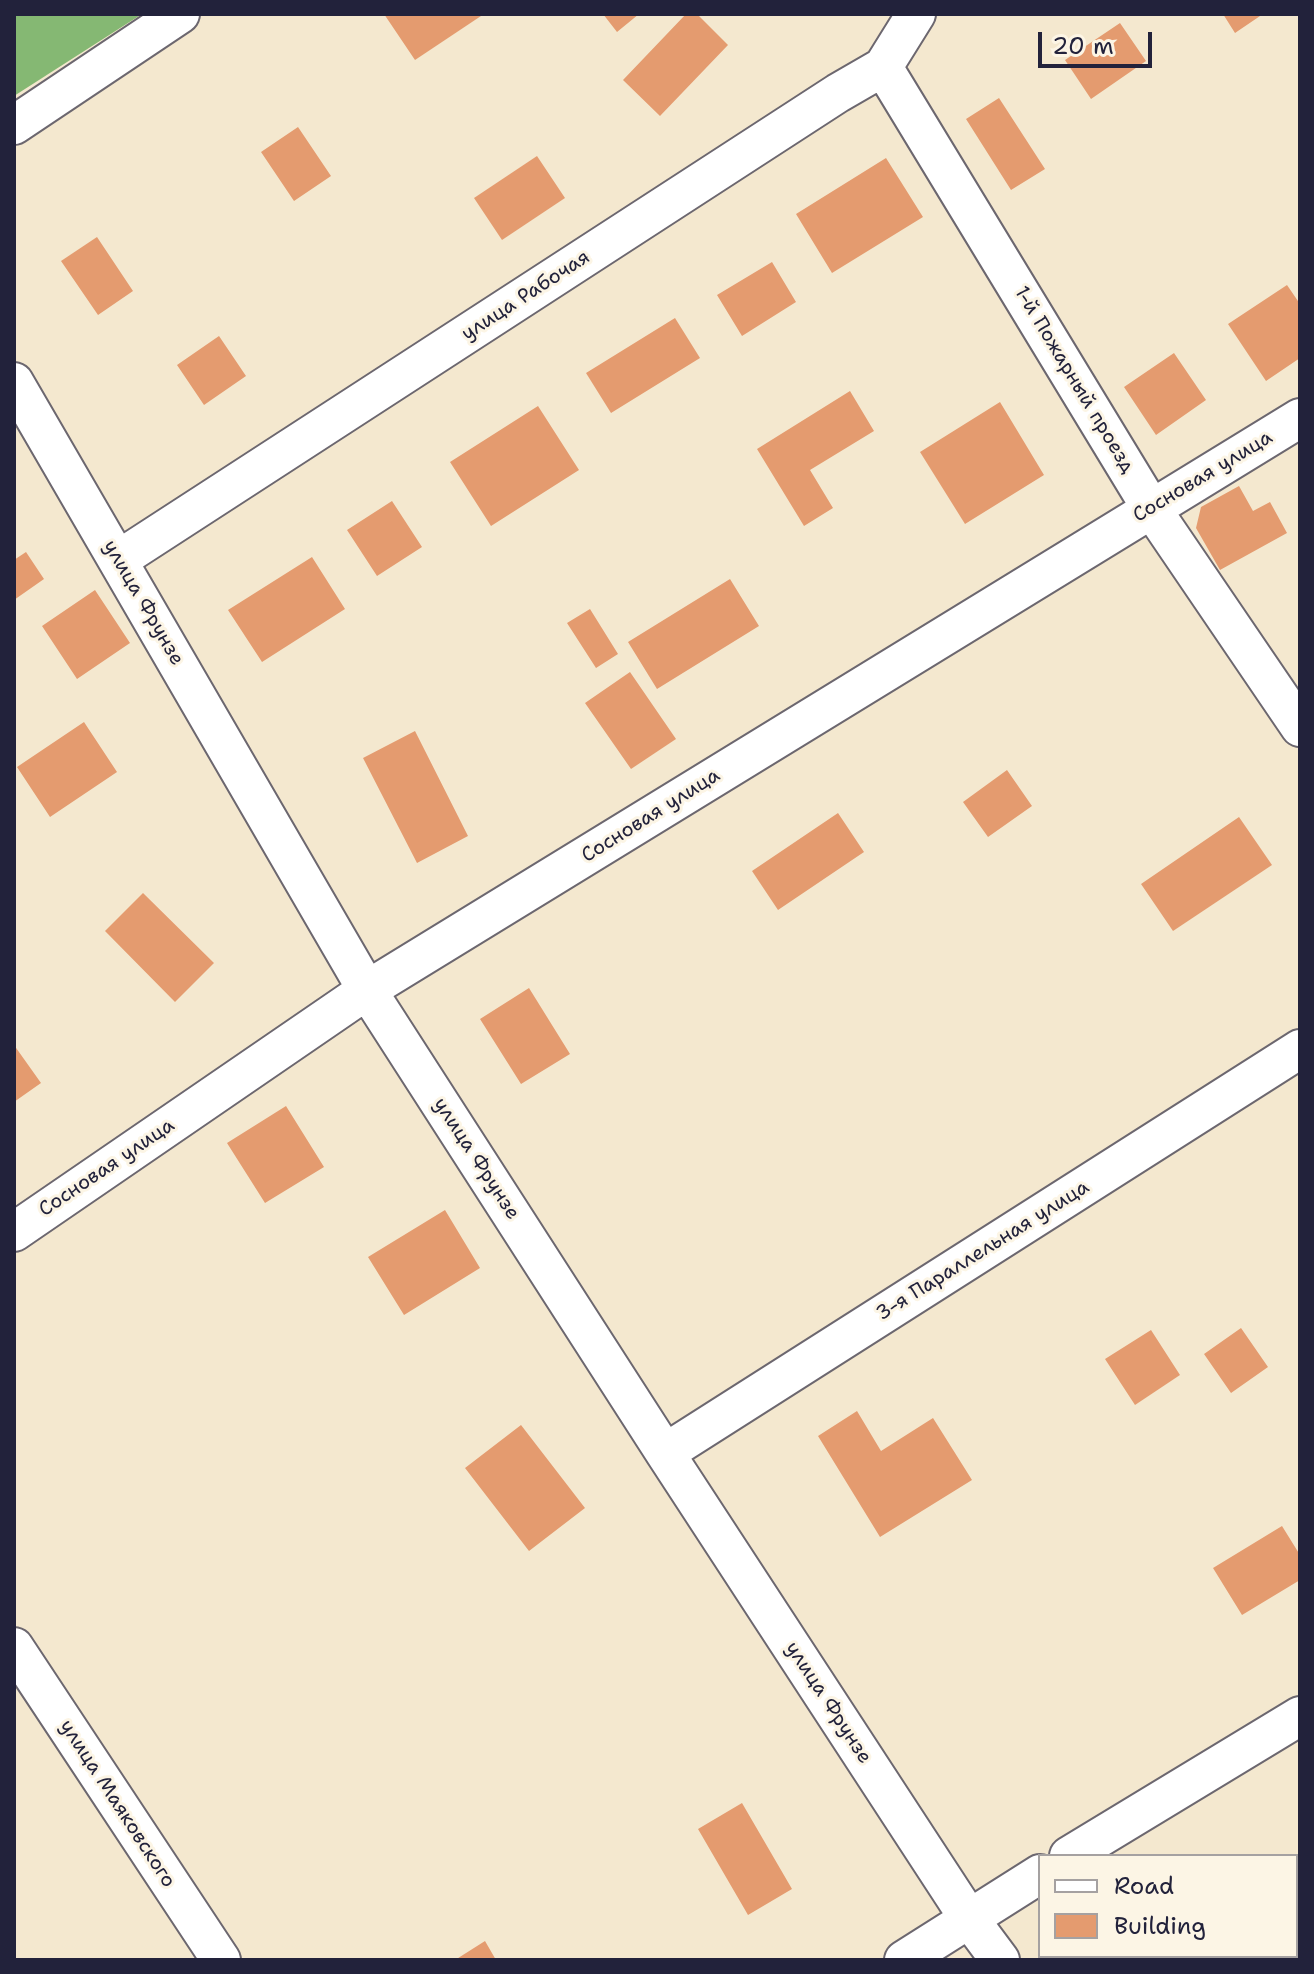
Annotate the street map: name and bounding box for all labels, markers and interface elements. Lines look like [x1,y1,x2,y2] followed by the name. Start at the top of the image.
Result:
[1042,16,1156,66] scale bar
[1052,30,1114,62] text: 20 m
[457,246,595,346] street label: улица Рабочая
[1009,282,1139,478] street label: 1-й Пожарный проезд
[1129,426,1277,528] street label: Сосновая улица
[97,536,189,670] street label: улица Фрунзе
[577,764,725,868] street label: Сосновая улица
[428,1094,524,1224] street label: улица Фрунзе
[35,1114,179,1222] street label: Сосновая улица
[872,1176,1094,1326] street label: 3-я Параллельная улица
[780,1638,876,1768] street label: улица Фрунзе
[54,1716,180,1892] street label: улица Маяковского
[1038,1854,1298,1958] legend
[1114,1870,1174,1902] text: Road
[1114,1910,1206,1942] text: Building

